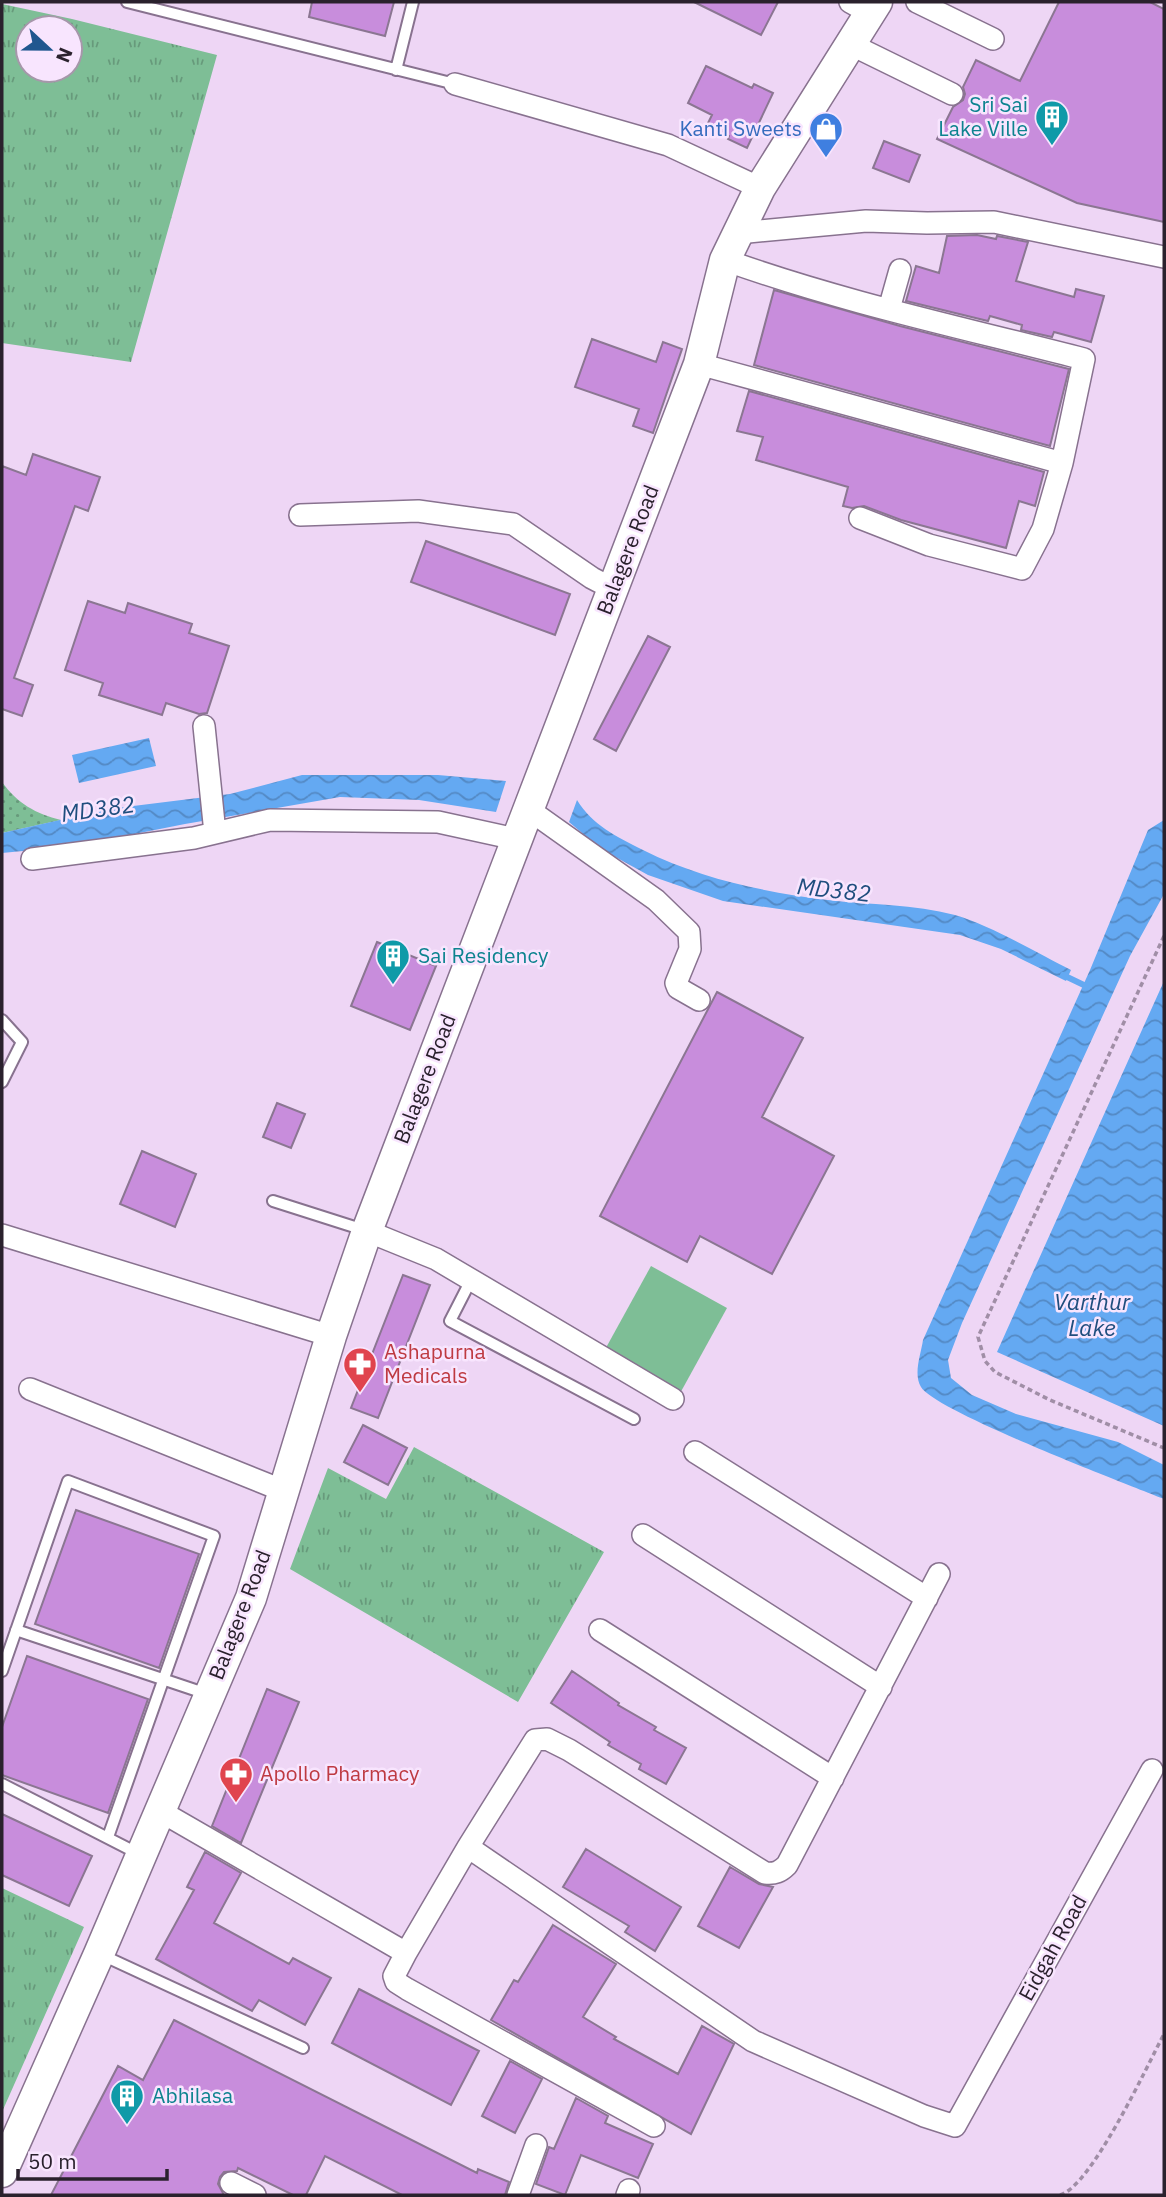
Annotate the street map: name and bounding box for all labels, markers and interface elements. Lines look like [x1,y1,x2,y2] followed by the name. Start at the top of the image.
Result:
[14,14,84,84] north arrow
[51,44,78,66] text: N
[938,90,1028,142] place label: Sri Sai Lake Ville
[1033,98,1071,147] building icon: Sri Sai Lake Ville
[807,110,845,159] shop icon: Kanti Sweets
[679,114,802,142] place label: Kanti Sweets
[589,481,665,618] street label: Balagere Road
[59,788,137,828] water label: MD382
[796,870,873,908] water label: MD382
[374,937,412,986] building icon: Sai Residency
[418,941,549,969] place label: Sai Residency
[386,1010,462,1147] street label: Balagere Road
[1054,1286,1131,1342] water label: Varthur Lake
[384,1337,486,1389] place label: Ashapurna Medicals
[341,1345,379,1394] pharmacy icon: Ashapurna Medicals
[201,1546,277,1683] street label: Balagere Road
[217,1755,255,1804] pharmacy icon: Apollo Pharmacy
[260,1759,420,1787] place label: Apollo Pharmacy
[1012,1890,1093,2006] street label: Eidgah Road
[108,2077,146,2126] building icon: Abhilasa
[152,2081,233,2109] place label: Abhilasa
[18,2138,166,2182] scale bar
[28,2147,77,2175] text: 50 m

